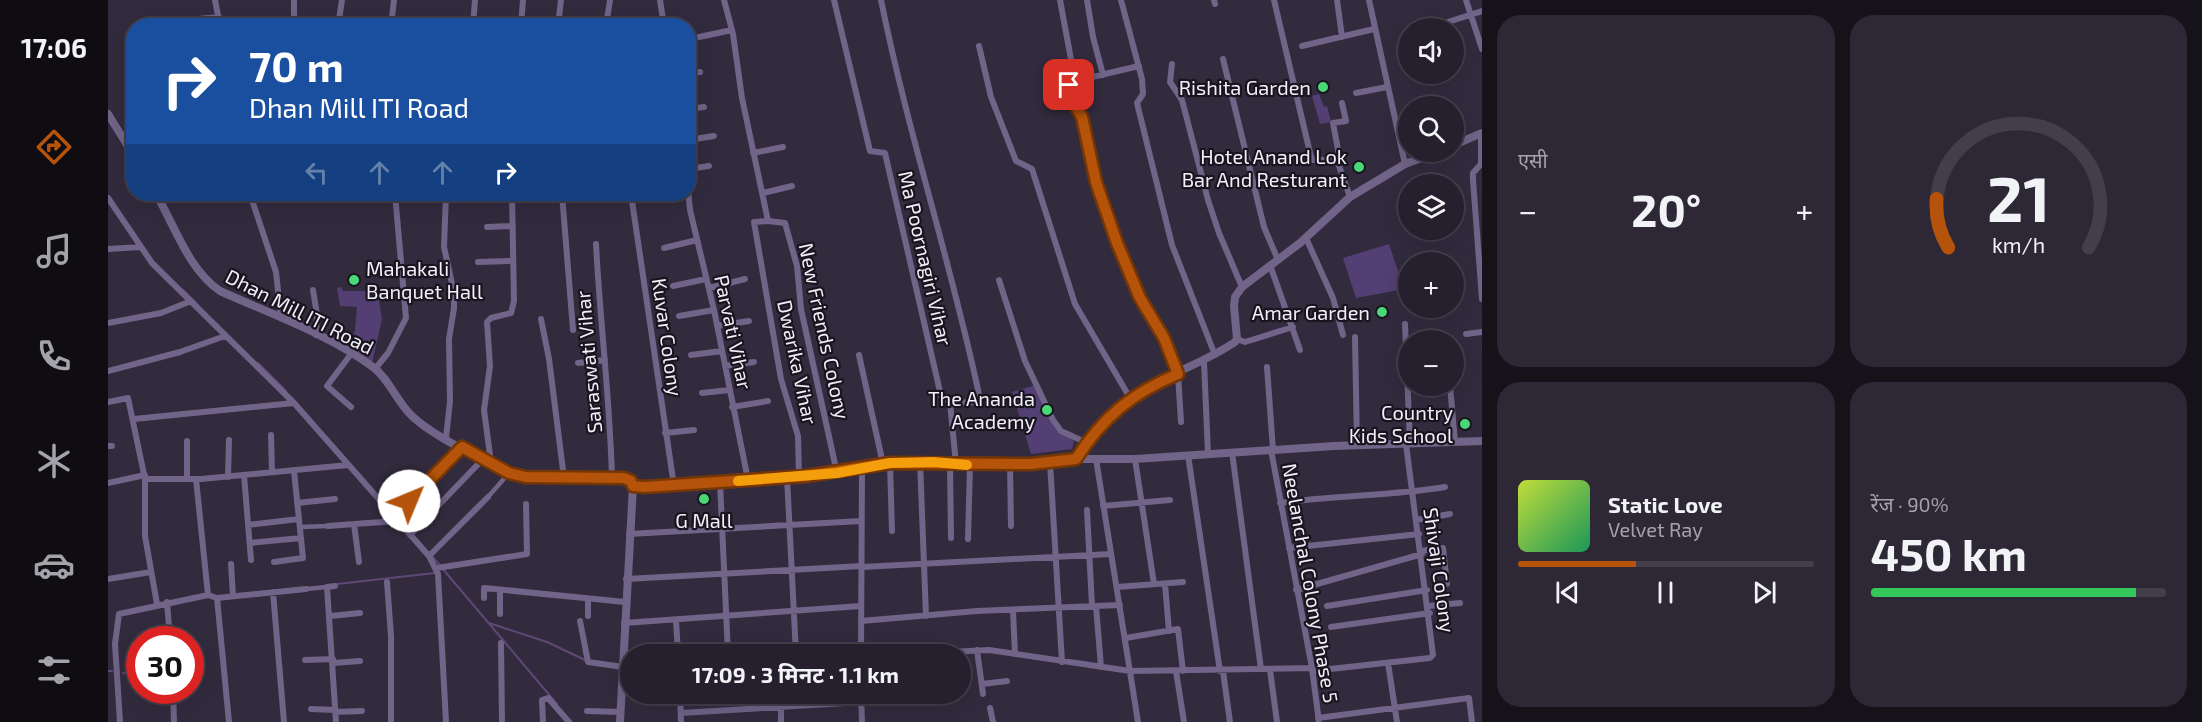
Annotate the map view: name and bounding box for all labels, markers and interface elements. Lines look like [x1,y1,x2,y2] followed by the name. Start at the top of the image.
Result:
[1398,18,1464,396] map controls
[1398,18,1464,84] button: sound
[21,31,87,63] text: 17:06
[249,40,344,90] text: 70 m
[150,42,228,120] icon: right
[1043,59,1094,110] pin
[1052,68,1085,101] icon: arrive
[1179,75,1311,99] place label: Rishita Garden
[1316,80,1330,94] marker: Rishita Garden
[249,91,469,123] text: Dhan Mill ITI Road
[1398,96,1464,162] button: search
[33,126,75,168] icon: directions
[1182,144,1347,191] place label: Hotel Anand Lok Bar And Resturant
[1518,148,1548,172] text: एसी
[300,156,333,189] icon: left
[363,156,396,189] icon: ahead
[426,156,459,189] icon: ahead
[489,156,522,189] icon: right
[1352,160,1366,174] marker: Hotel Anand Lok Bar And Resturant
[1987,160,2050,235] text: 21
[894,168,958,348] street label: Ma Poornagiri Vihar
[1398,174,1464,240] button: layers
[1631,182,1701,236] text: 20°
[1518,190,1537,230] text: −
[1795,190,1814,230] text: +
[33,230,75,272] icon: music
[1992,232,2045,257] text: km/h
[795,241,855,422] street label: New Friends Colony
[1398,252,1464,318] button: +
[366,256,483,303] place label: Mahakali Banquet Hall
[222,263,378,359] street label: Dhan Mill ITI Road
[347,273,361,287] marker: Mahakali Banquet Hall
[710,273,758,391] street label: Parvati Vihar
[648,276,688,398] street label: Kuvar Colony
[570,290,606,434] street label: Saraswati Vihar
[773,298,823,426] street label: Dwarika Vihar
[1252,300,1370,324] place label: Amar Garden
[1375,305,1389,319] marker: Amar Garden
[1398,330,1464,396] button: −
[33,335,75,377] icon: phone
[928,386,1035,433] place label: The Ananda Academy
[1349,400,1453,447] place label: Country Kids School
[1040,403,1054,417] marker: The Ananda Academy
[1458,417,1472,431] marker: Country Kids School
[33,440,75,482] icon: climate
[1278,461,1344,705] street label: Neelanchal Colony Phase 5
[377,469,441,533] position arrow
[1608,491,1723,517] text: Static Love
[697,492,711,506] marker: G Mall
[1871,492,1949,516] text: रेंज · 90%
[1419,506,1461,634] street label: Shivaji Colony
[675,508,733,532] place label: G Mall
[1608,517,1703,541] text: Velvet Ray
[1871,526,2027,580] text: 450 km
[33,544,75,586] icon: car
[1551,576,1584,609] icon: previous
[1649,576,1682,609] icon: pause
[1748,576,1781,609] icon: next
[126,626,204,704] speed limit sign: 30
[33,649,75,691] icon: filters
[692,661,899,687] text: 17:09 · 3 मिनट · 1.1 km

